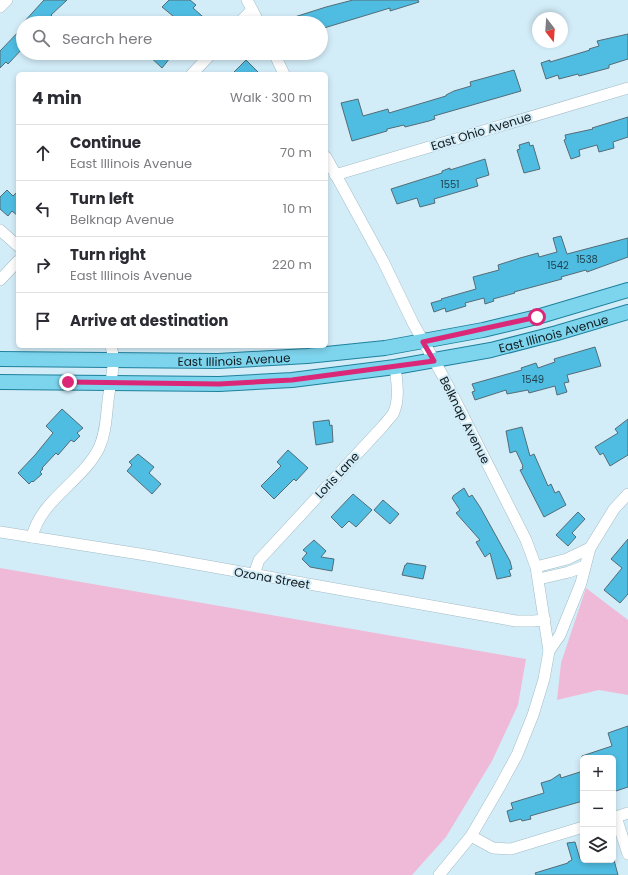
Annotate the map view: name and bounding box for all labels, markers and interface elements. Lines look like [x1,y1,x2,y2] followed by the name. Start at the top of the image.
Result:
[532,12,568,48] north arrow
[16,16,328,60] search box
[30,27,52,49] icon: search
[62,28,152,49] text: Search here
[32,86,82,110] text: 4 min
[230,88,312,107] text: Walk · 300 m
[429,108,533,154] street label: East Ohio Avenue
[70,132,141,153] text: Continue
[32,142,54,164] icon: ahead
[280,143,312,162] text: 70 m
[70,154,192,173] text: East Illinois Avenue
[441,177,459,192] house number: 1551
[70,188,134,209] text: Turn left
[32,198,54,220] icon: left
[283,199,312,218] text: 10 m
[70,210,174,229] text: Belknap Avenue
[70,244,146,265] text: Turn right
[576,252,598,267] house number: 1538
[32,254,54,276] icon: right
[272,255,312,274] text: 220 m
[547,258,569,273] house number: 1542
[70,266,192,285] text: East Illinois Avenue
[528,308,546,326] route start
[32,310,54,332] icon: arrive
[70,310,228,331] text: Arrive at destination
[497,310,610,356] street label: East Illinois Avenue
[177,348,291,370] street label: East Illinois Avenue
[522,372,544,387] house number: 1549
[59,373,77,391] route end
[436,373,494,467] street label: Belknap Avenue
[311,448,363,502] street label: Loris Lane
[233,563,311,593] street label: Ozona Street
[580,755,616,863] map controls
[580,755,616,791] button: +
[580,791,616,827] button: −
[580,827,616,863] button: layers

